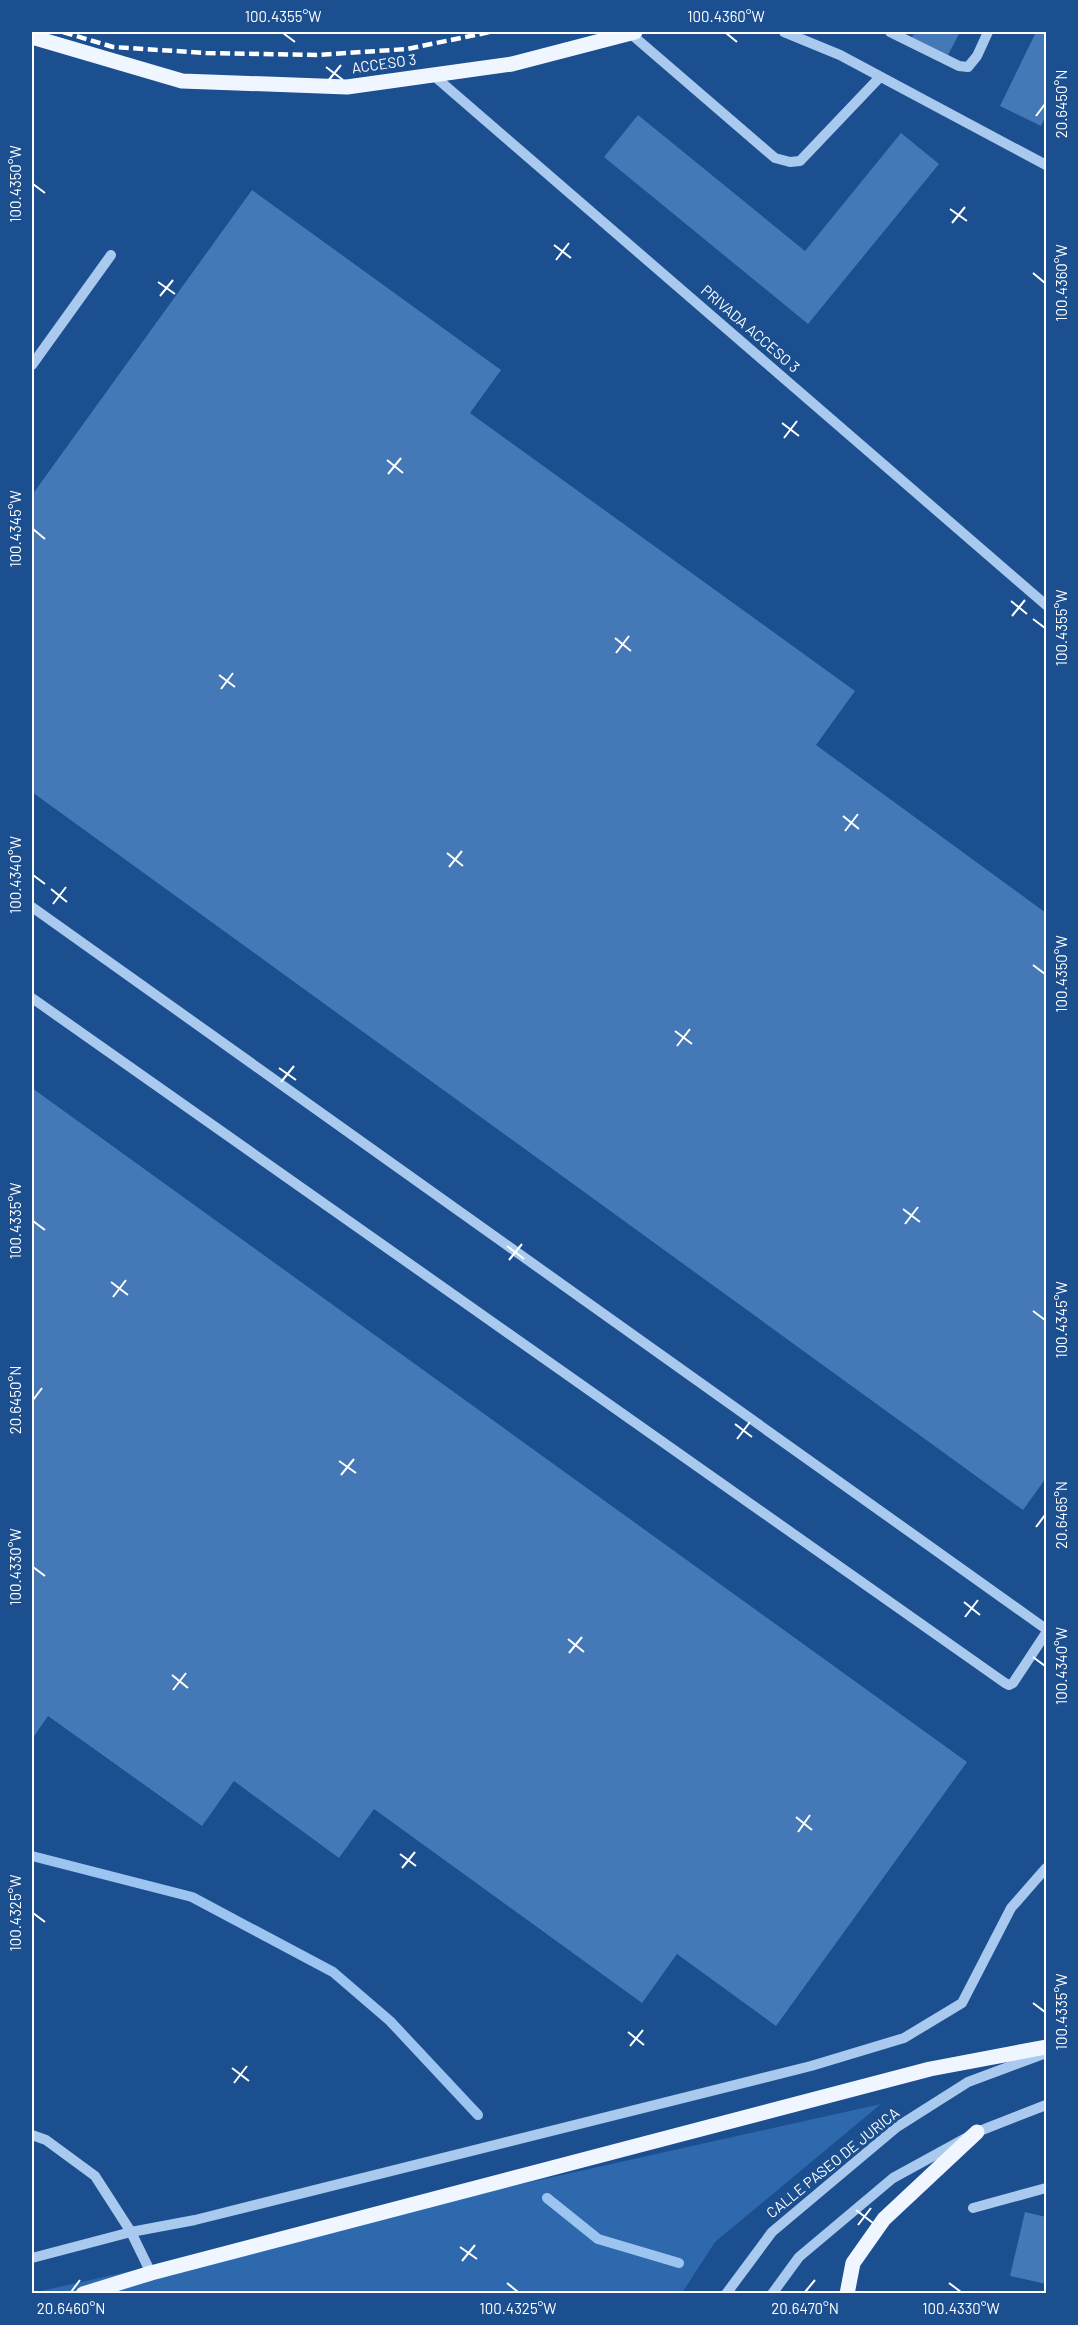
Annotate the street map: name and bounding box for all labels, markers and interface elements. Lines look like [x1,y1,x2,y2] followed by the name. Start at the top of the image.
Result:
[245,7,321,25] text: 100.4355°W
[687,7,765,25] text: 100.4360°W
[350,50,417,76] street label: ACCESO 3
[1052,70,1070,138] text: 20.6450°N
[6,145,24,223] text: 100.4350°W
[1052,244,1070,322] text: 100.4360°W
[698,281,804,376] street label: PRIVADA ACCESO 3
[6,490,24,568] text: 100.4345°W
[1052,590,1070,666] text: 100.4355°W
[6,836,24,914] text: 100.4340°W
[1052,935,1070,1013] text: 100.4350°W
[6,1183,24,1259] text: 100.4335°W
[1052,1281,1070,1359] text: 100.4345°W
[6,1366,24,1434] text: 20.6450°N
[1052,1481,1070,1549] text: 20.6465°N
[6,1528,24,1606] text: 100.4330°W
[1052,1627,1070,1705] text: 100.4340°W
[6,1875,24,1952] text: 100.4325°W
[1052,1974,1070,2050] text: 100.4335°W
[762,2103,902,2221] street label: CALLE PASEO DE JURICA
[37,2299,105,2317] text: 20.6460°N
[480,2299,557,2317] text: 100.4325°W
[771,2299,839,2317] text: 20.6470°N
[922,2299,1000,2317] text: 100.4330°W

